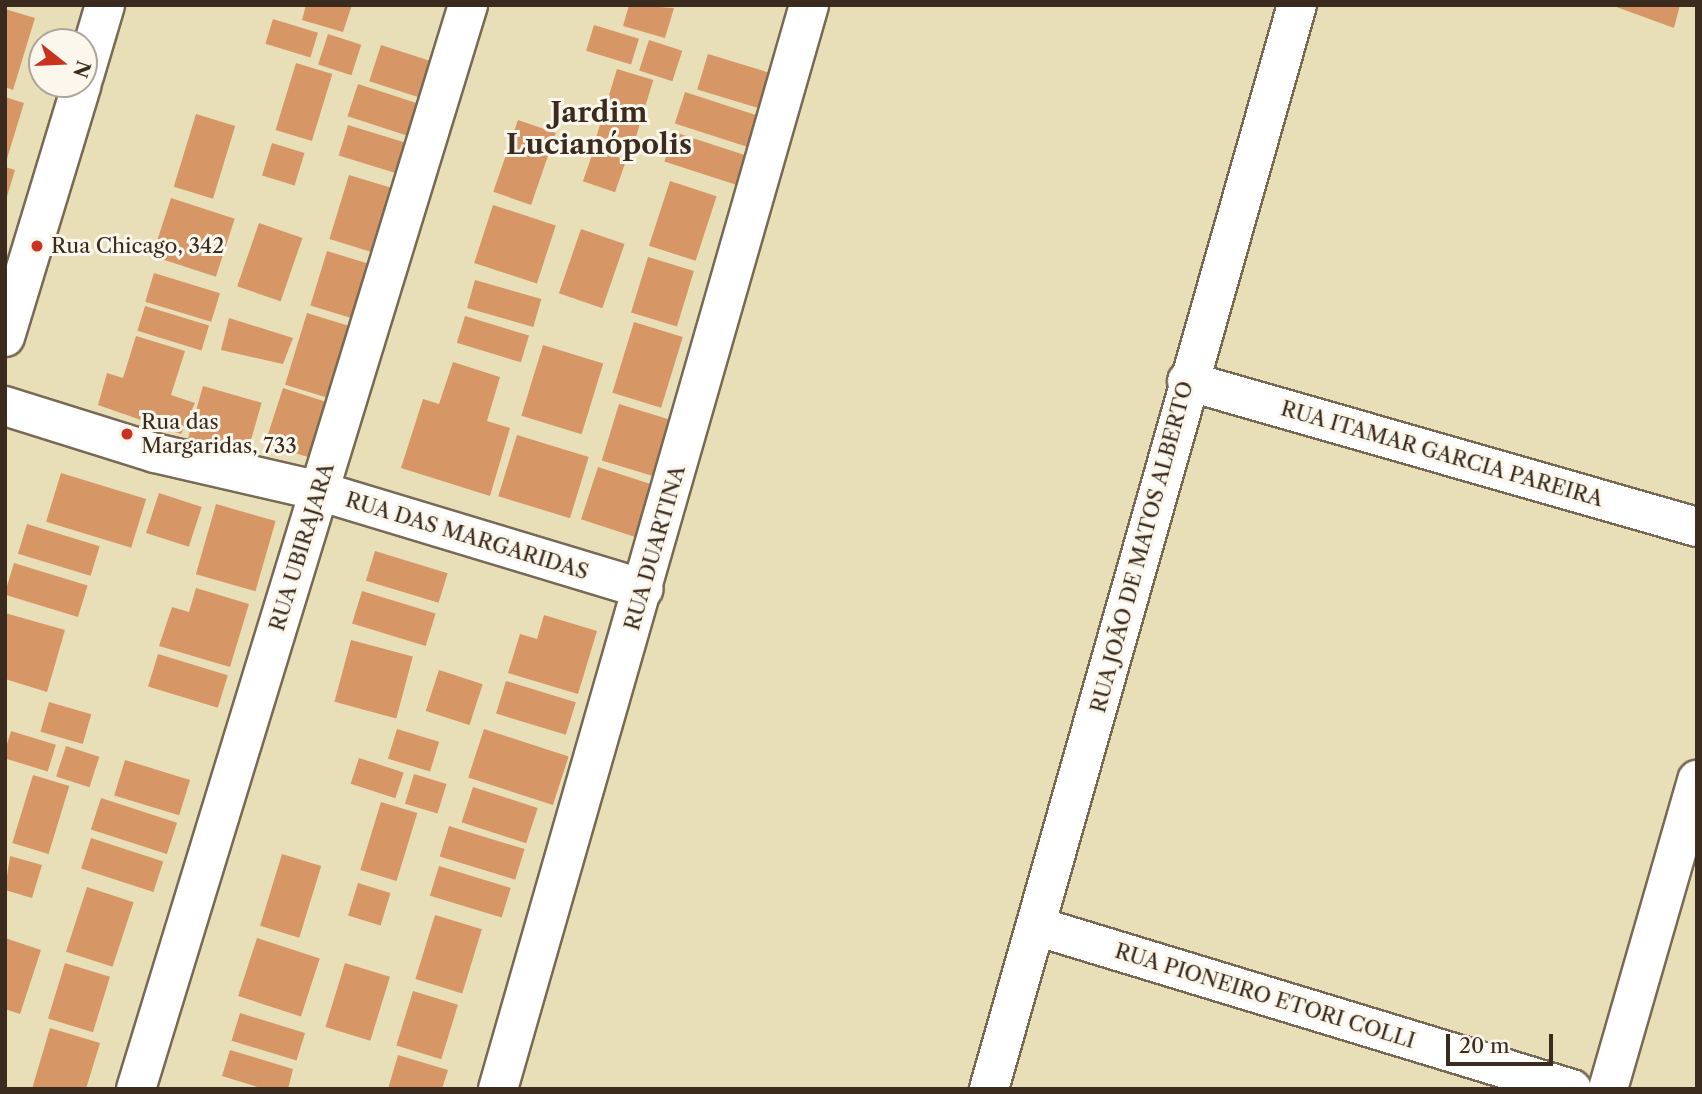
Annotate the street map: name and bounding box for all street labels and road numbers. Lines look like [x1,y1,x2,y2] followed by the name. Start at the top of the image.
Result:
[1085,378,1199,716] street label: RUA JOÃO DE MATOS ALBERTO
[1277,395,1607,513] street label: RUA ITAMAR GARCIA PAREIRA
[264,460,340,634] street label: RUA UBIRAJARA
[619,462,691,634] street label: RUA DUARTINA
[342,487,592,585] street label: RUA DAS MARGARIDAS
[1111,938,1419,1054] street label: RUA PIONEIRO ETORI COLLI

